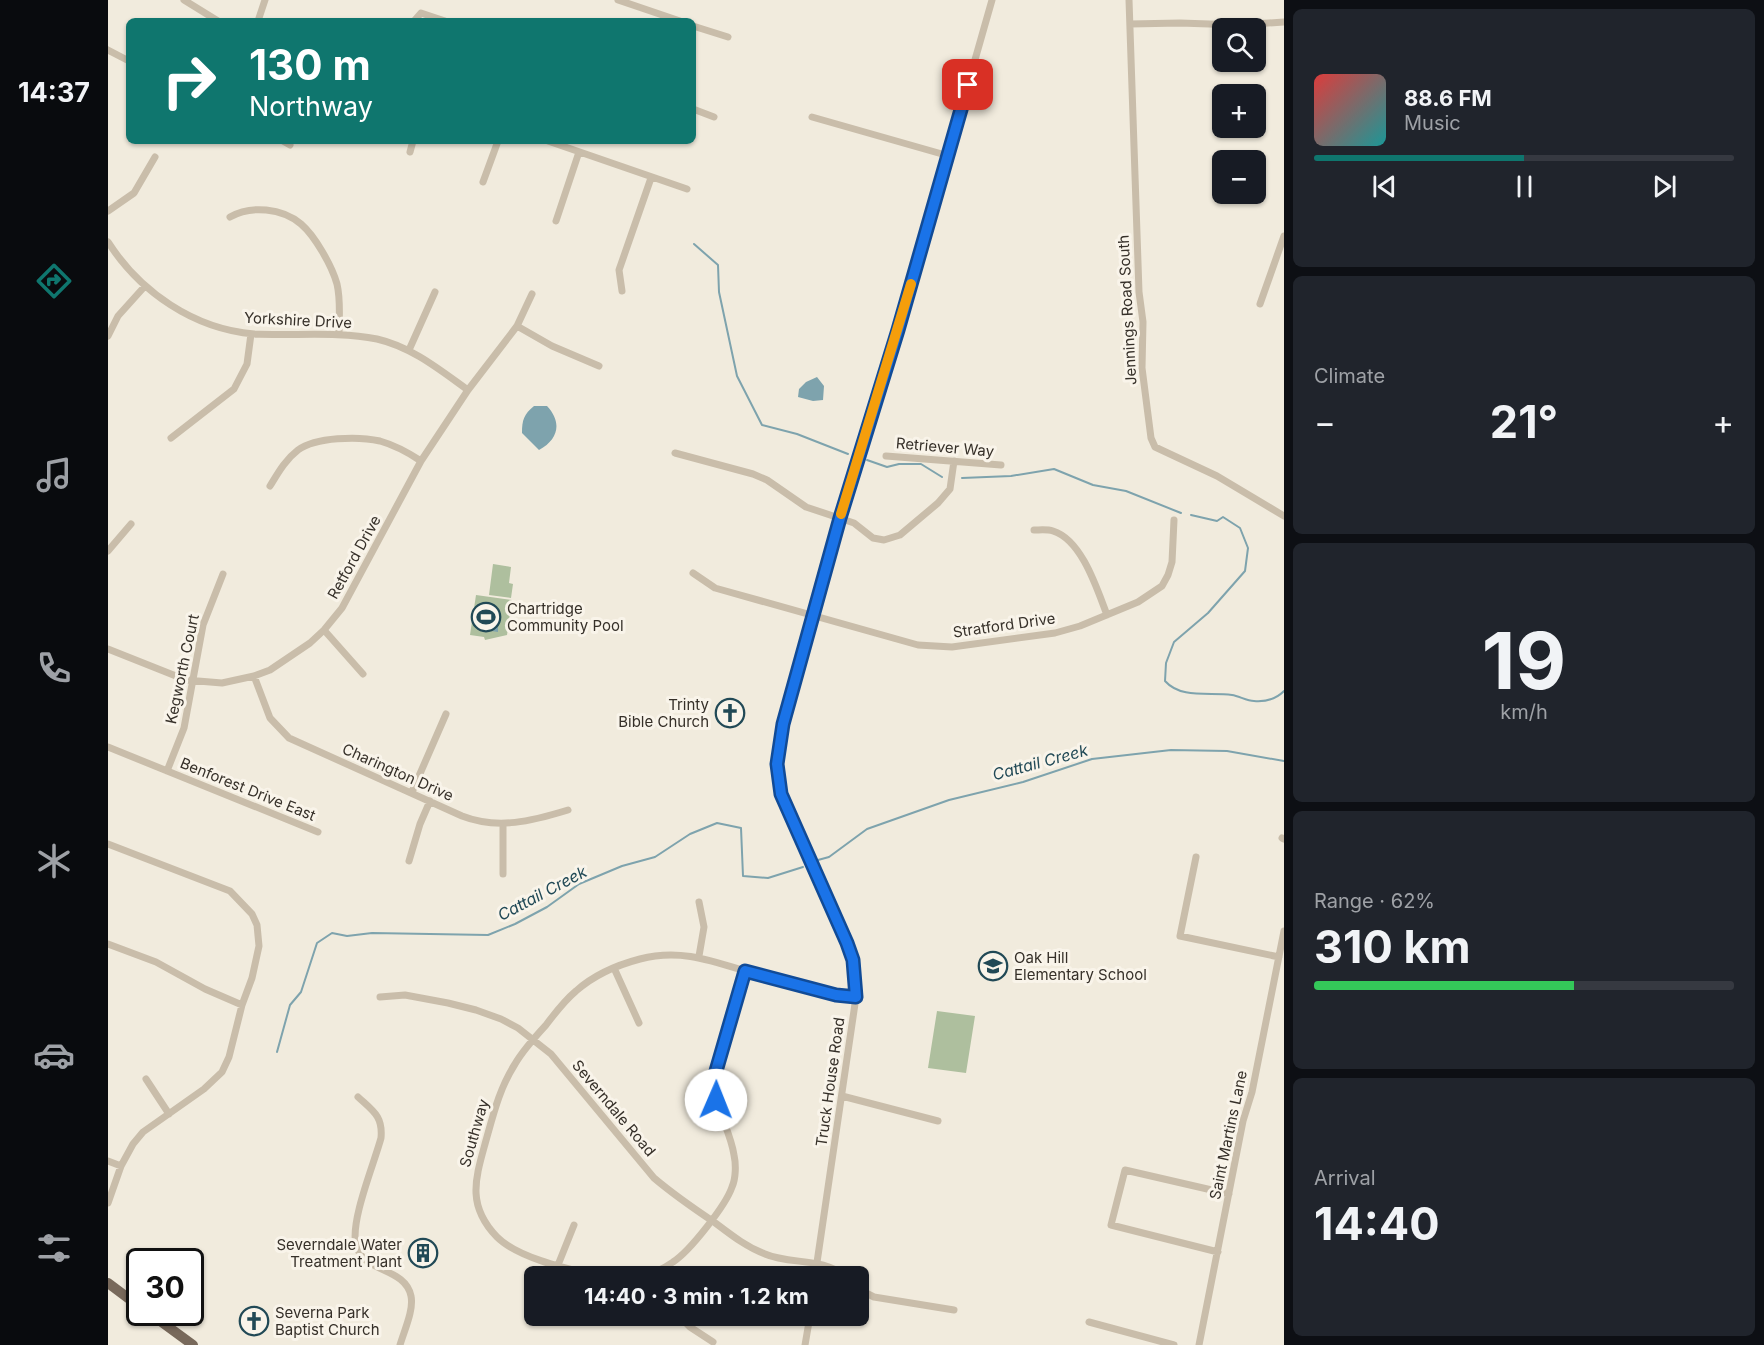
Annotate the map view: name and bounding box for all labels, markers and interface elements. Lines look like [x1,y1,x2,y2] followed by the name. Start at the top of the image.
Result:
[1212,18,1266,204] map controls
[1212,18,1266,72] button: search
[249,39,371,90] text: 130 m
[150,42,228,120] icon: right
[942,59,993,110] pin
[951,68,984,101] icon: arrive
[18,76,90,109] text: 14:37
[1212,84,1266,138] button: +
[1404,85,1492,111] text: 88.6 FM
[249,90,373,123] text: Northway
[1404,111,1461,135] text: Music
[1212,150,1266,204] button: −
[1368,170,1401,203] icon: previous
[1508,170,1541,203] icon: pause
[1648,170,1681,203] icon: next
[1114,234,1140,386] street label: Jennings Road South
[33,260,75,302] icon: directions
[243,308,353,332] street label: Yorkshire Drive
[1314,364,1385,388] text: Climate
[1490,394,1558,449] text: 21°
[1314,402,1336,442] text: −
[1712,402,1734,442] text: +
[895,433,995,461] street label: Retriever Way
[33,454,75,496] icon: music
[323,512,385,602] street label: Retford Drive
[507,599,624,635] place label: Chartridge Community Pool
[470,601,502,633] sports icon: Chartridge Community Pool
[952,608,1056,642] street label: Stratford Drive
[161,612,203,726] street label: Kegworth Court
[1482,613,1566,708] text: 19
[33,647,75,689] icon: phone
[618,695,710,731] place label: Trinty Bible Church
[714,697,746,729] church icon: Trinty Bible Church
[1500,700,1548,724] text: km/h
[339,739,457,805] street label: Charington Drive
[990,740,1090,784] water label: Cattail Creek
[177,753,319,825] street label: Benforest Drive East
[33,840,75,882] icon: climate
[494,861,590,925] water label: Cattail Creek
[1314,889,1435,913] text: Range · 62%
[1314,919,1471,974] text: 310 km
[1014,948,1147,984] place label: Oak Hill Elementary School
[977,950,1009,982] school or university icon: Oak Hill Elementary School
[812,1016,848,1148] street label: Truck House Road
[33,1034,75,1076] icon: car
[568,1056,660,1160] street label: Severndale Road
[684,1068,748,1132] position arrow
[1205,1069,1251,1201] street label: Saint Martins Lane
[455,1096,493,1169] street label: Southway
[1314,1166,1376,1190] text: Arrival
[1314,1196,1440,1251] text: 14:40
[33,1227,75,1269] icon: filters
[276,1235,402,1271] place label: Severndale Water Treatment Plant
[407,1237,439,1269] building icon: Severndale Water Treatment Plant
[126,1248,204,1326] speed limit sign: 30
[584,1283,809,1309] text: 14:40 · 3 min · 1.2 km
[275,1303,380,1339] place label: Severna Park Baptist Church
[238,1305,270,1337] church icon: Severna Park Baptist Church

